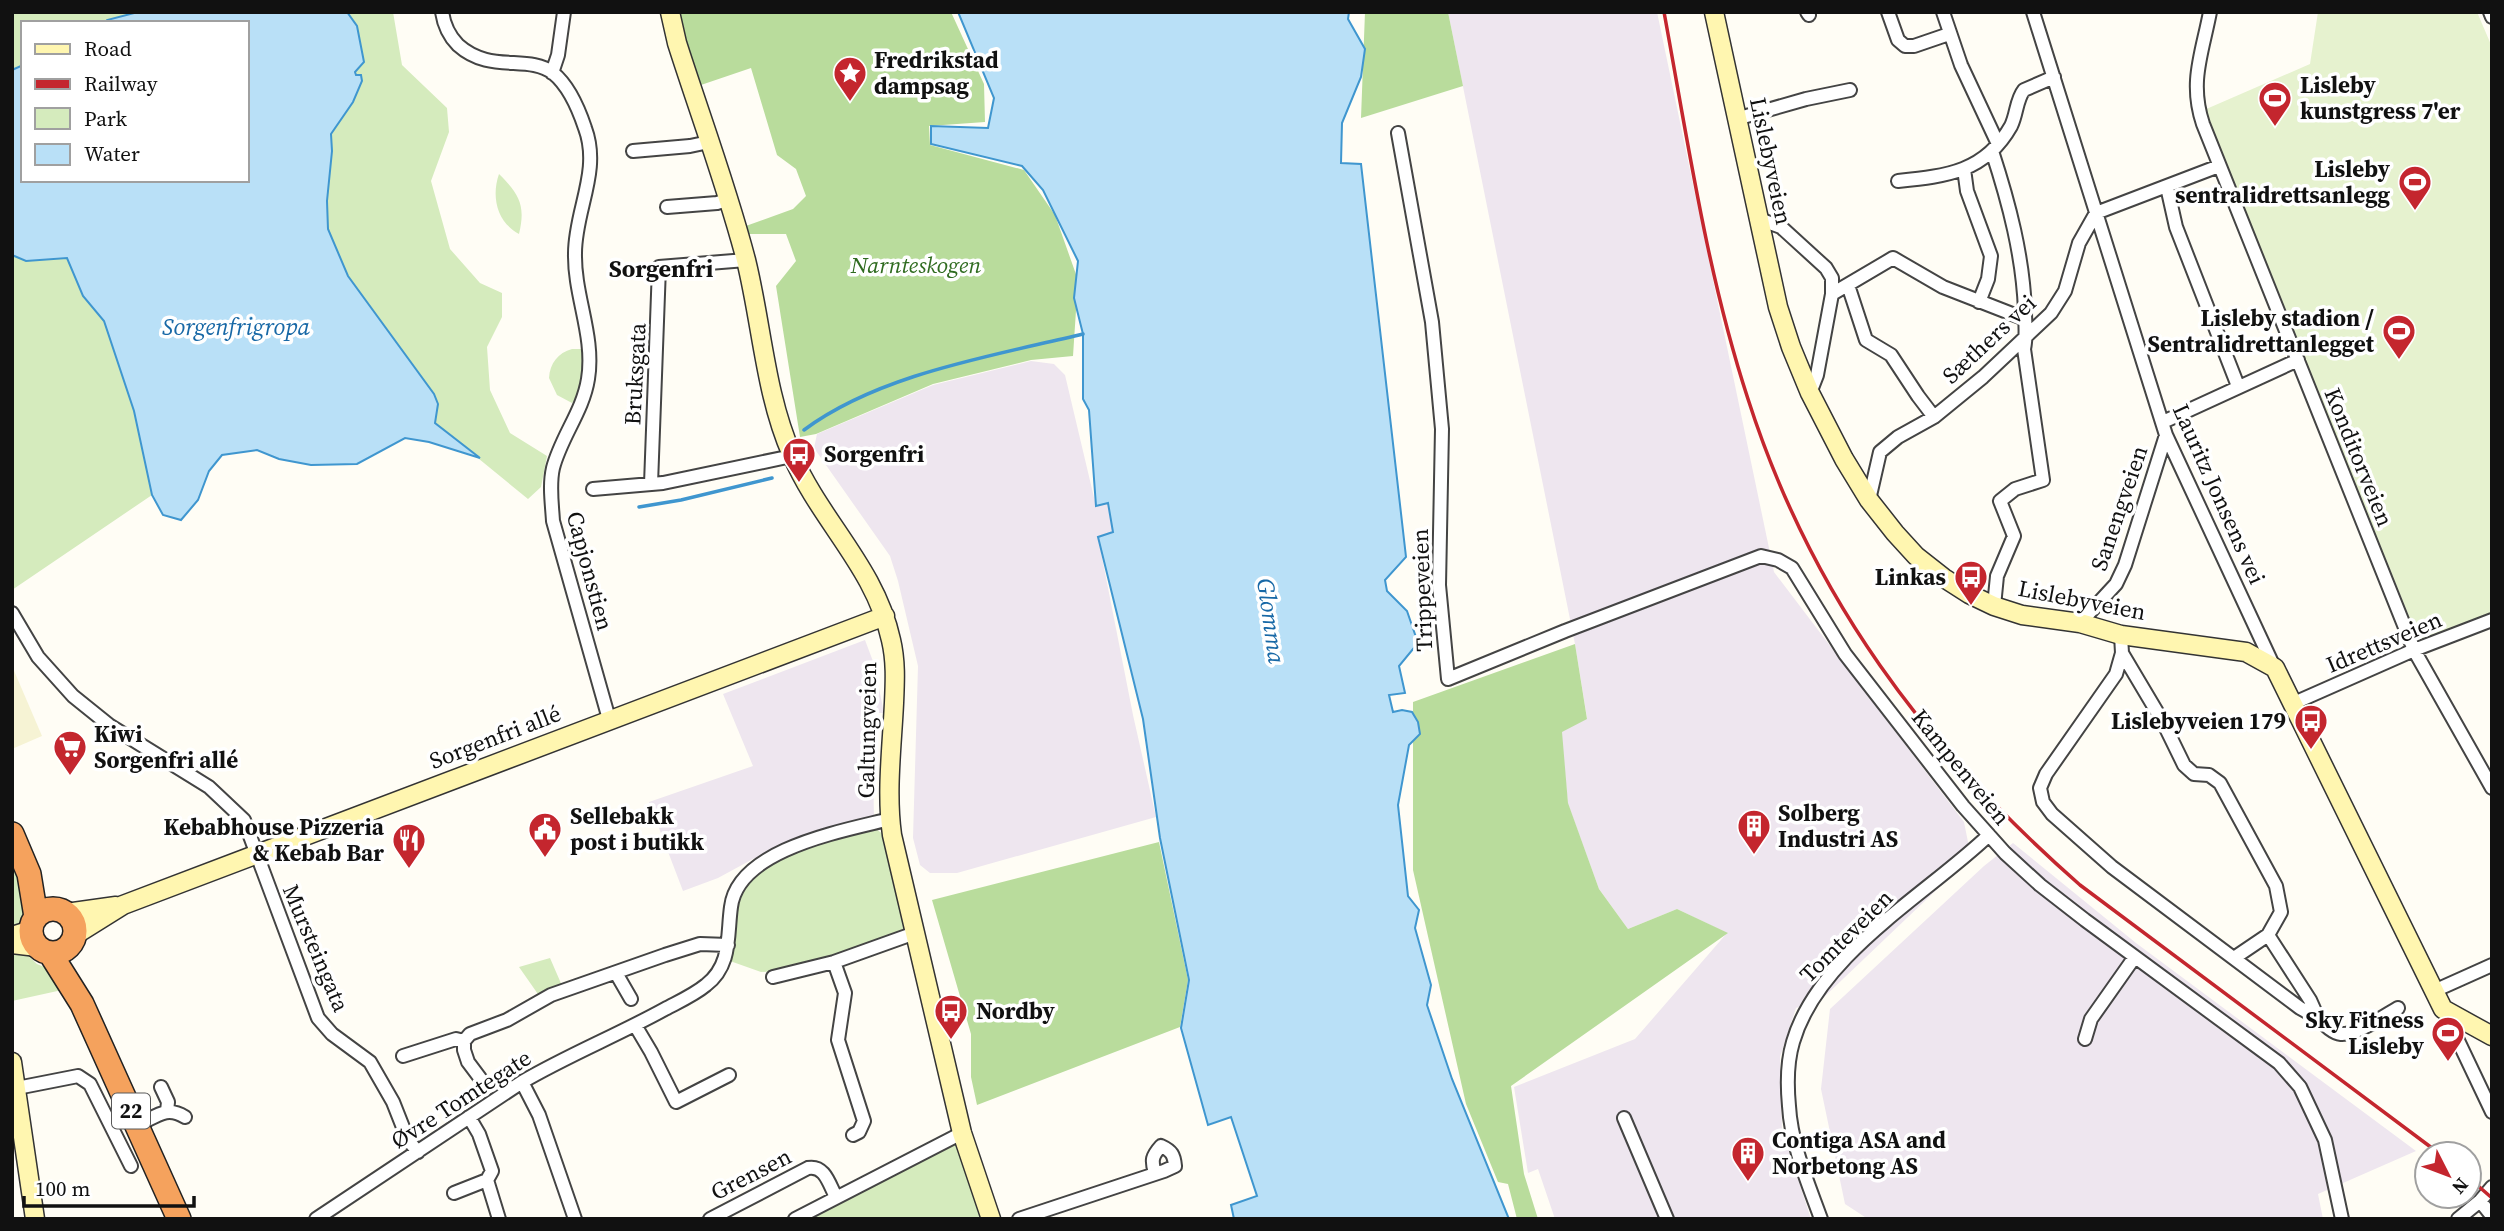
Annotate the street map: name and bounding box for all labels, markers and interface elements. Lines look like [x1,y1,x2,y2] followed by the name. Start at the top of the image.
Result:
[21,21,248,182] legend
[84,34,132,63] text: Road
[874,44,999,102] place label: Fredrikstad dampsag
[831,54,869,103] place icon: Fredrikstad dampsag
[84,69,158,98] text: Railway
[2300,69,2461,127] place label: Lisleby kunstgress 7'er
[2256,79,2294,128] sports icon: Lisleby kunstgress 7'er
[1742,95,1800,228] street label: Lislebyveien
[84,104,128,133] text: Park
[84,139,140,168] text: Water
[2175,153,2391,211] place label: Lisleby sentralidrettsanlegg
[2396,163,2434,212] sports icon: Lisleby sentralidrettsanlegg
[850,249,981,281] park label: Narnteskogen
[609,252,714,285] district label: Sorgenfri
[1935,287,2043,391] street label: Sæthers vei
[2148,302,2375,360] place label: Lisleby stadion / Sentralidrettanlegget
[162,310,311,343] water label: Sorgenfrigropa
[2380,312,2418,361] sports icon: Lisleby stadion / Sentralidrettanlegget
[616,322,654,426] street label: Bruksgata
[2317,383,2401,531] street label: Konditorveien
[2165,399,2273,589] street label: Lauritz Jonsens vei
[780,435,818,484] bus stop icon: Sorgenfri
[824,438,924,470] place label: Sorgenfri
[2083,441,2155,575] street label: Sanengveien
[559,508,621,634] street label: Capjonstien
[1404,528,1440,652] street label: Trippeveien
[1952,558,1990,607] bus stop icon: Linkas
[1875,561,1946,593] place label: Linkas
[2016,572,2148,628] street label: Lislebyveien
[1249,576,1294,666] water label: Glomma
[2321,603,2447,681] street label: Idrettsveien
[850,661,884,799] street label: Galtungveien
[425,697,565,777] street label: Sorgenfri allé
[1904,702,2018,832] street label: Kampenveien
[2292,702,2330,751] bus stop icon: Lislebyveien 179
[2111,705,2286,737] place label: Lislebyveien 179
[94,718,238,776] place label: Kiwi Sorgenfri allé
[51,728,89,777] supermarket icon: Kiwi Sorgenfri allé
[1778,797,1898,855] place label: Solberg Industri AS
[570,800,704,858] place label: Sellebakk post i butikk
[1735,807,1773,856] building icon: Solberg Industri AS
[526,810,564,859] public building icon: Sellebakk post i butikk
[164,811,385,869] place label: Kebabhouse Pizzeria & Kebab Bar
[390,821,428,870] restaurant icon: Kebabhouse Pizzeria & Kebab Bar
[275,879,357,1017] street label: Mursteingata
[1792,882,1900,990] street label: Tomteveien
[932,992,970,1041] bus stop icon: Nordby
[976,995,1056,1027] place label: Nordby
[2305,1004,2425,1062] place label: Sky Fitness Lisleby
[2429,1014,2467,1063] sports icon: Sky Fitness Lisleby
[385,1042,537,1156] street label: Øvre Tomtegate
[112,1094,150,1128] road number: 22
[1772,1124,1946,1182] place label: Contiga ASA and Norbetong AS
[1729,1134,1767,1183] building icon: Contiga ASA and Norbetong AS
[705,1140,797,1208] street label: Grensen
[2413,1140,2483,1210] north arrow
[24,1164,194,1208] scale bar
[2446,1173,2475,1200] text: N
[35,1174,90,1203] text: 100 m

